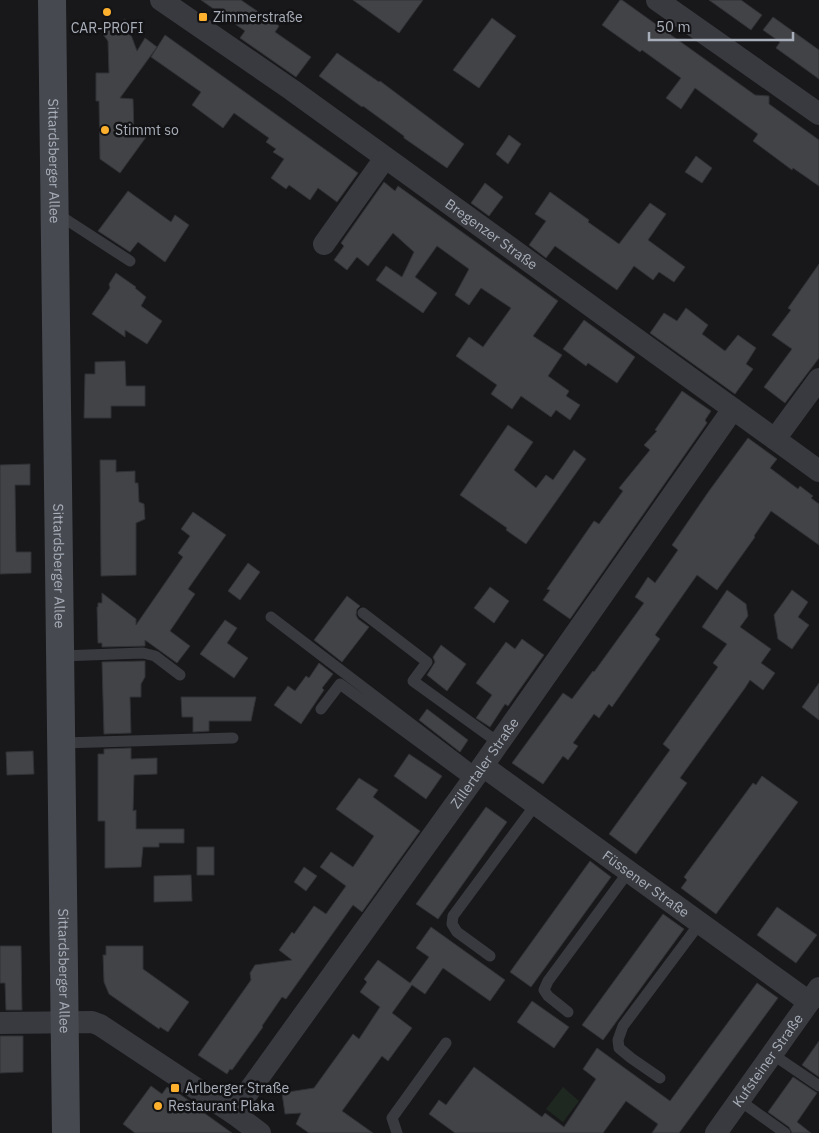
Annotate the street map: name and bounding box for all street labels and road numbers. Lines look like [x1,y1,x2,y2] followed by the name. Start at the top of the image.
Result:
[44,98,64,224] street label: Sittardsberger Allee
[442,195,541,274] street label: Bregenzer Straße
[49,503,69,629] street label: Sittardsberger Allee
[446,714,523,812] street label: Zillertaler Straße
[599,846,693,922] street label: Füssener Straße
[54,908,74,1034] street label: Sittardsberger Allee
[728,1010,807,1111] street label: Kufsteiner Straße

